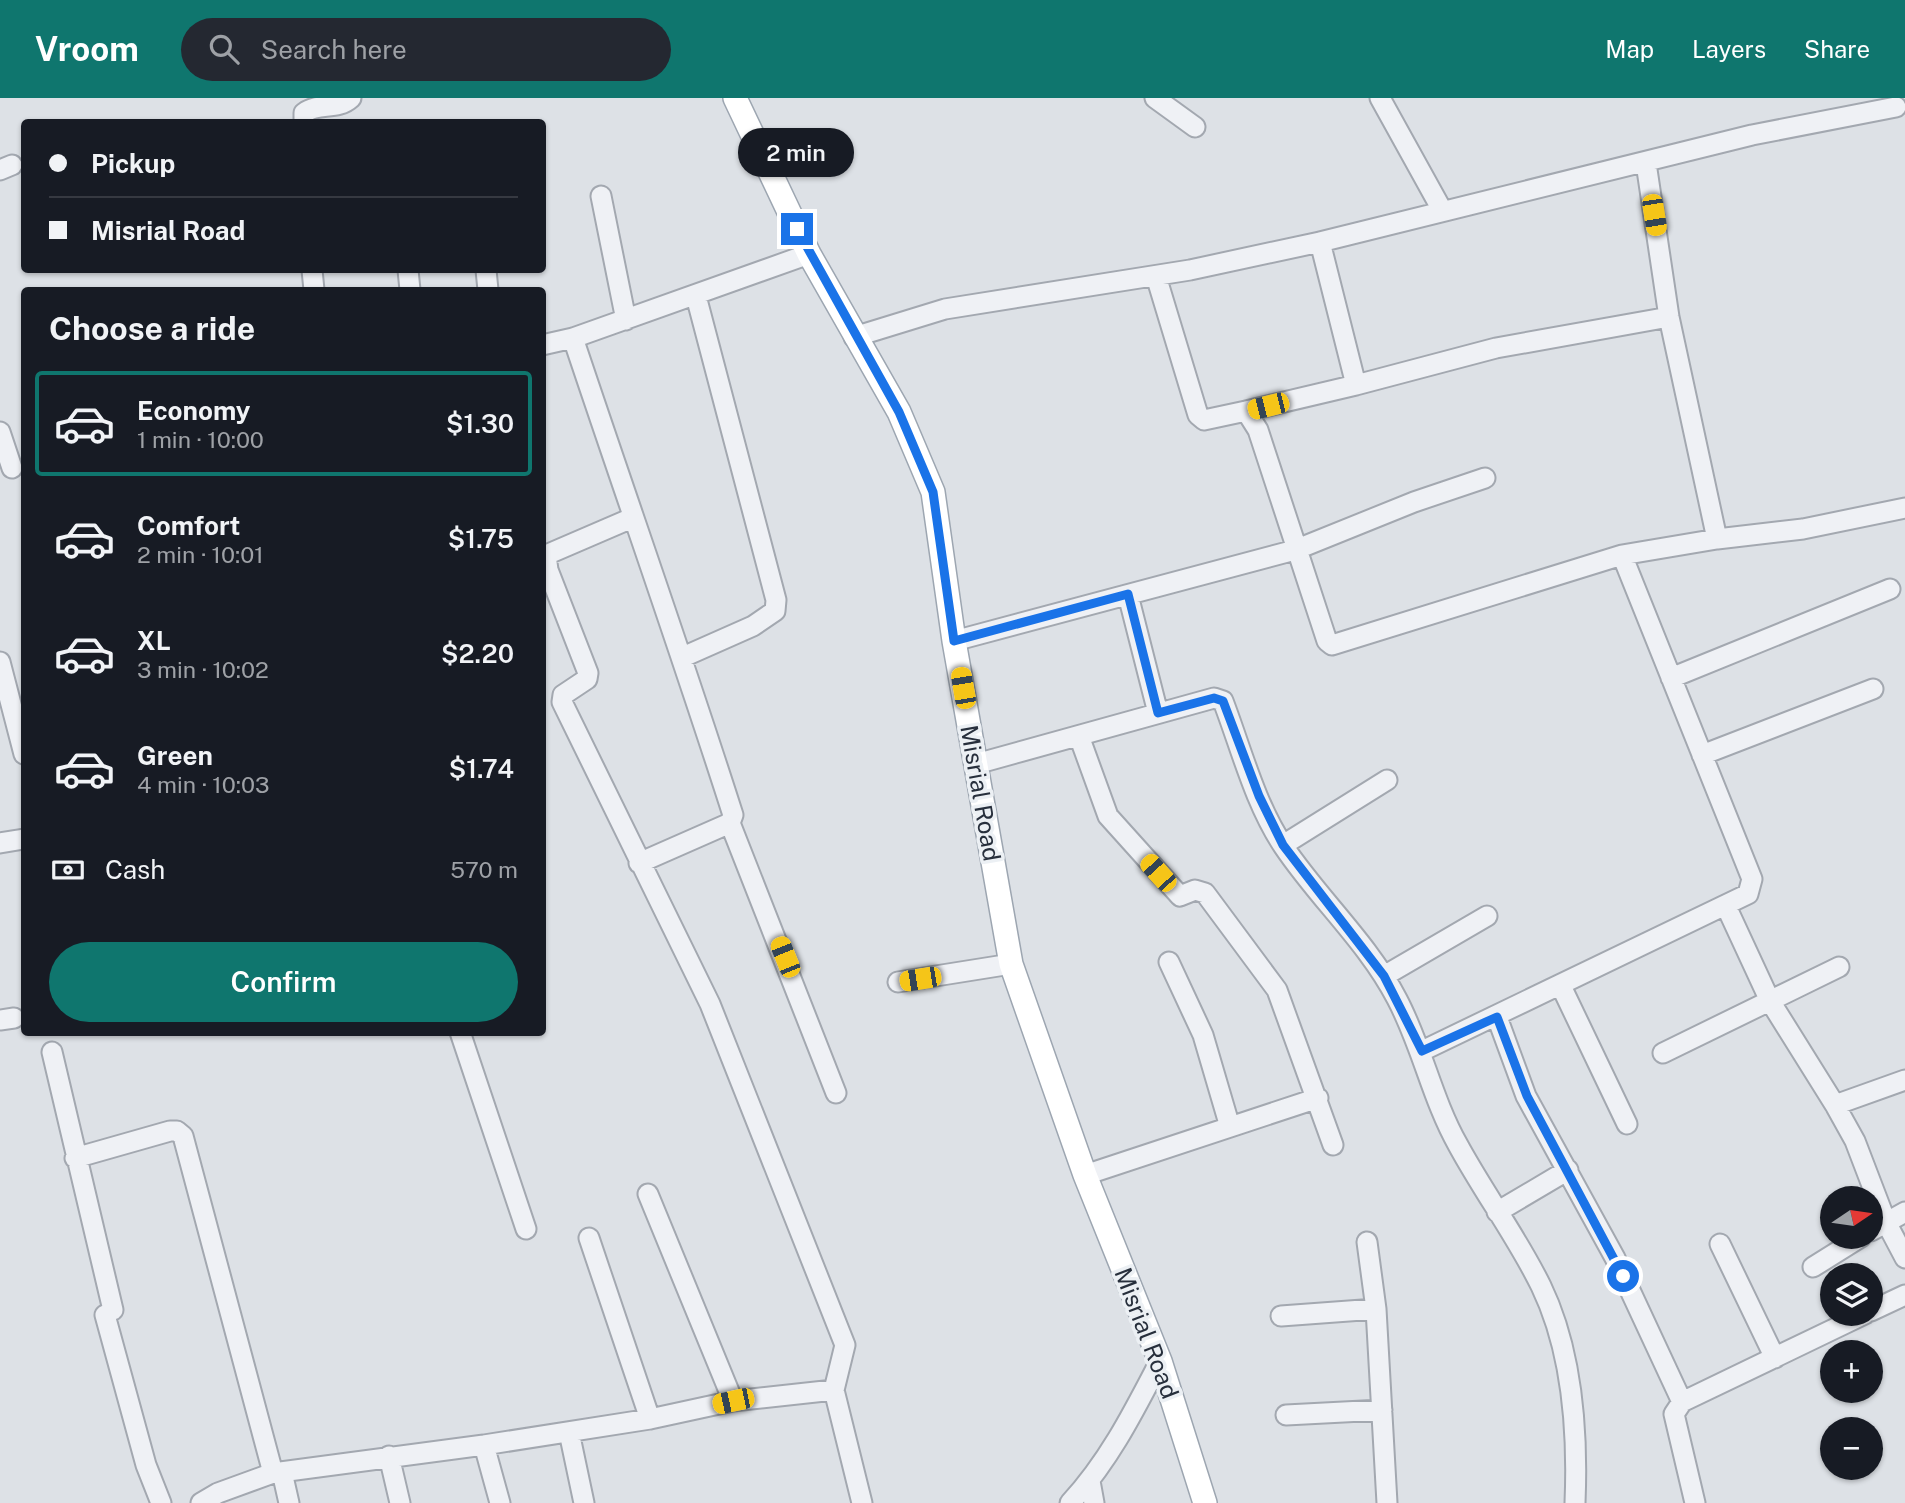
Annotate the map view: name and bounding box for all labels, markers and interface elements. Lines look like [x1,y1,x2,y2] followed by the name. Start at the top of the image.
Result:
[181,18,671,81] search box
[35,30,139,68] text: Vroom
[205,30,243,68] icon: search
[261,34,407,65] text: Search here
[1605,35,1654,63] text: Map
[1692,35,1766,63] text: Layers
[1804,35,1870,63] text: Share
[739,128,855,176] callout: 2 min
[766,139,826,166] text: 2 min
[91,148,175,179] text: Pickup
[1641,193,1668,237] car
[781,213,813,245] route end
[91,215,245,246] text: Misrial Road
[49,310,255,347] text: Choose a ride
[1246,391,1291,421] car
[53,392,116,455] icon: car
[137,395,250,426] text: Economy
[446,408,514,439] text: $1.30
[137,426,264,453] text: 1 min · 10:00
[53,507,116,570] icon: car
[137,510,240,541] text: Comfort
[448,523,514,554] text: $1.75
[137,541,264,568] text: 2 min · 10:01
[53,622,116,685] icon: car
[137,625,171,656] text: XL
[441,638,514,669] text: $2.20
[137,656,269,683] text: 3 min · 10:02
[950,665,977,711] car
[955,723,1007,863] street label: Misrial Road
[53,737,116,800] icon: car
[137,740,213,771] text: Green
[449,753,514,784] text: $1.74
[137,771,269,798] text: 4 min · 10:03
[1137,850,1180,896] car
[49,851,87,889] icon: cash
[105,854,165,885] text: Cash
[450,856,518,883] text: 570 m
[768,934,803,980] car
[49,942,518,1022] button: Confirm
[898,965,943,993] car
[1820,1186,1883,1250] north arrow
[1820,1186,1883,1480] map controls
[1607,1260,1639,1292] route start
[1820,1263,1883,1326] button: layers
[1109,1264,1185,1402] street label: Misrial Road
[1820,1340,1883,1403] button: +
[711,1386,756,1416] car
[1820,1417,1883,1480] button: −

